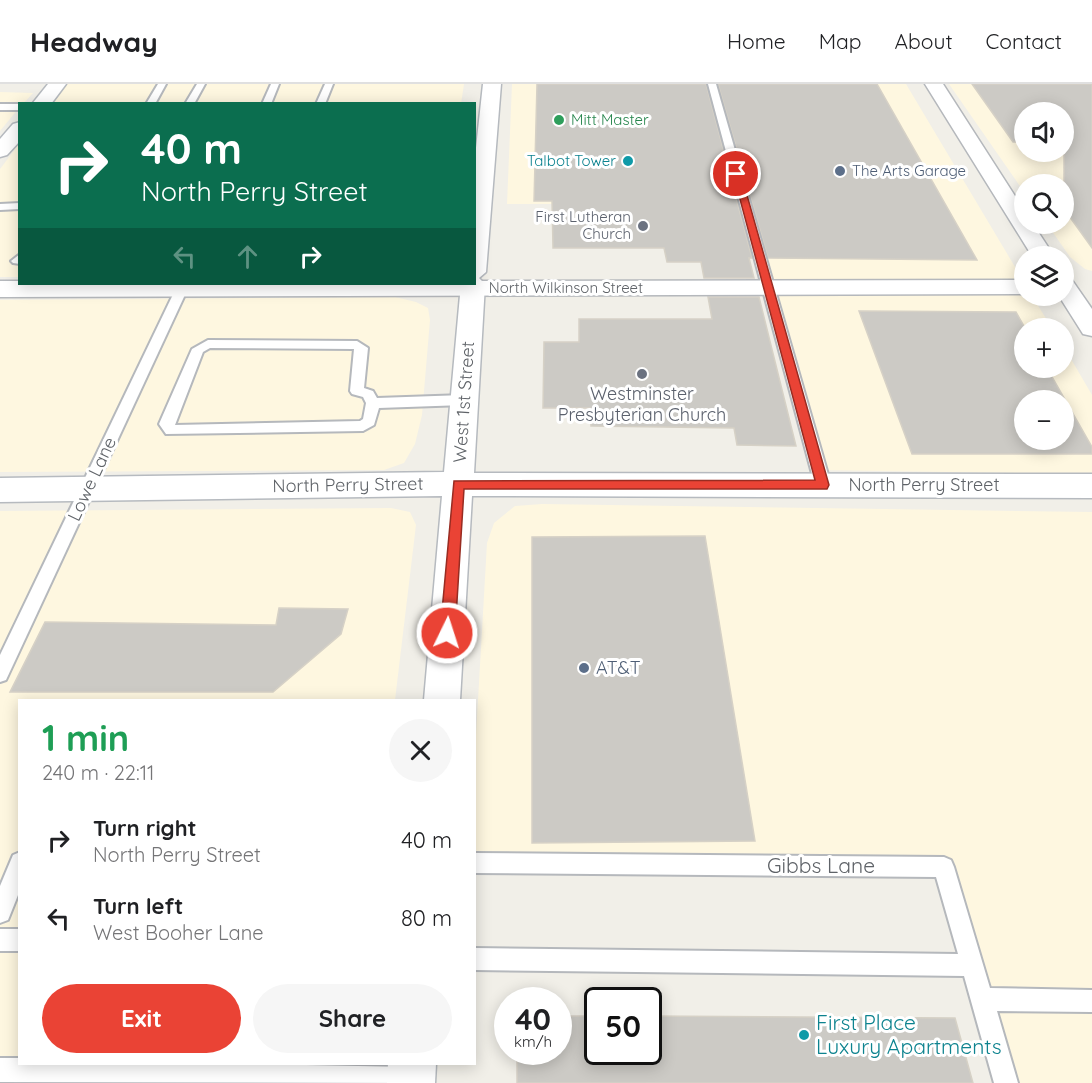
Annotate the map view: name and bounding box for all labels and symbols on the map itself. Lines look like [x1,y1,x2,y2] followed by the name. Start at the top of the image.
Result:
[571,110,649,129] place label: Mitt Master
[552,113,566,127] marker: Mitt Master
[710,148,761,199] pin
[527,151,616,170] place label: Talbot Tower
[621,154,635,168] marker: Talbot Tower
[852,161,966,180] place label: The Arts Garage
[833,164,847,178] marker: The Arts Garage
[535,207,631,243] place label: First Lutheran Church
[636,219,650,233] marker: First Lutheran Church
[489,278,643,297] street label: North Wilkinson Street
[448,340,479,464] street label: West 1st Street
[635,367,649,381] marker: Westminster Presbyterian Church
[558,382,726,426] place label: Westminster Presbyterian Church
[62,433,121,524] street label: Lowe Lane
[272,472,424,497] street label: North Perry Street
[848,473,1000,496] street label: North Perry Street
[415,601,479,665] position arrow
[596,656,641,679] place label: AT&T
[577,661,591,675] marker: AT&T
[767,852,875,878] street label: Gibbs Lane
[584,987,662,1065] speed limit sign: 50
[816,1009,1002,1059] place label: First Place Luxury Apartments
[797,1028,811,1042] marker: First Place Luxury Apartments

